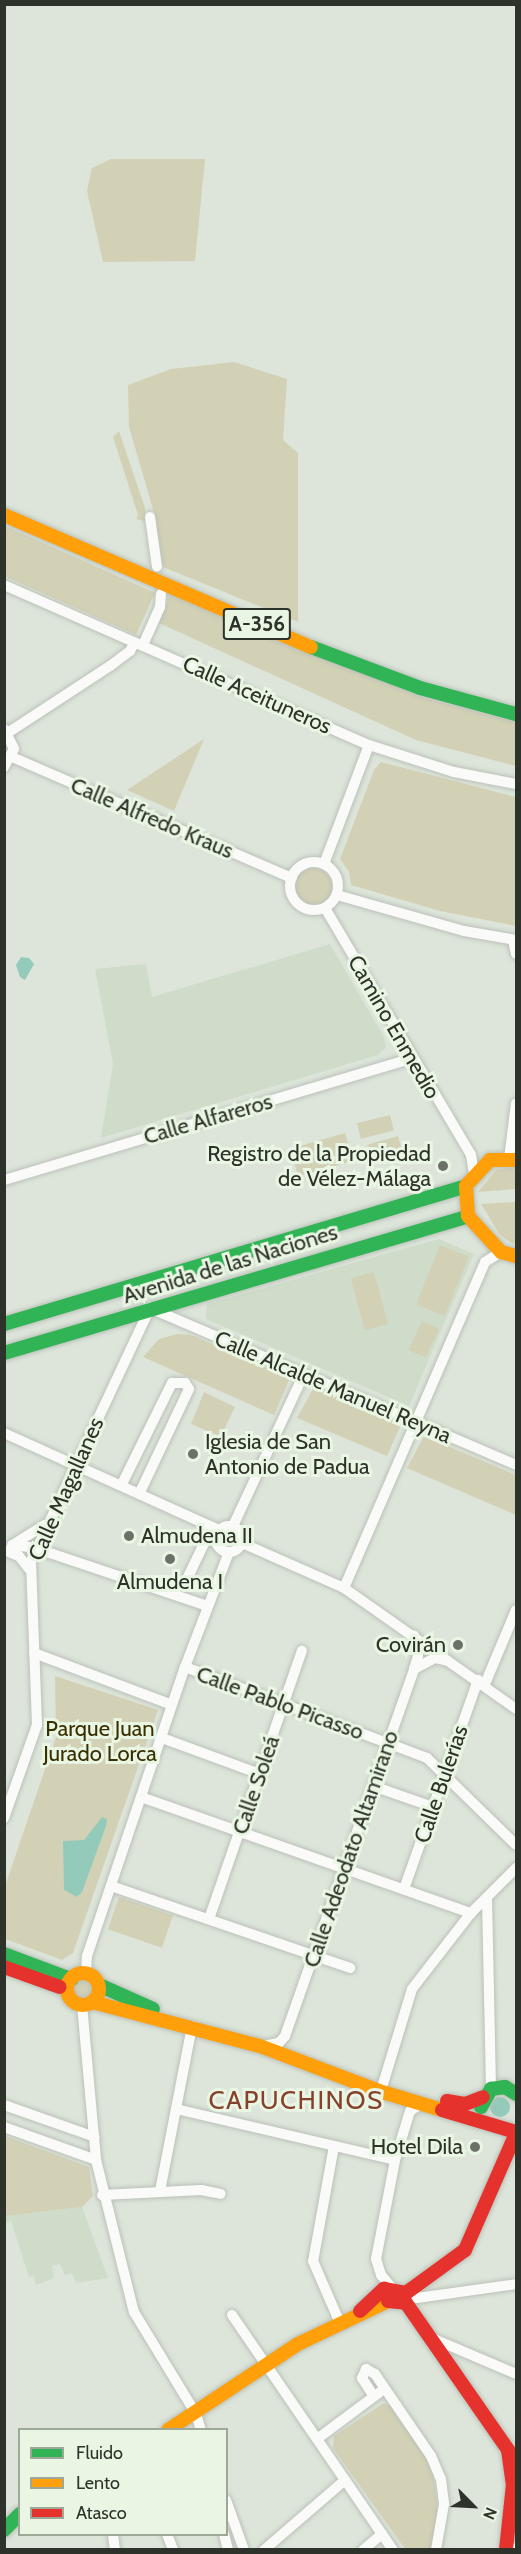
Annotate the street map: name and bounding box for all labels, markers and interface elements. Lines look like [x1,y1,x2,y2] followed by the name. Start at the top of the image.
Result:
[222,606,292,642] road number: A-356
[179,650,335,740] street label: Calle Aceituneros
[67,772,237,864] street label: Calle Alfredo Kraus
[342,951,446,1103] street label: Camino Enmedio
[141,1088,275,1150] street label: Calle Alfareros
[207,1140,431,1192] place label: Registro de la Propiedad de Vélez-Málaga
[436,1159,450,1173] marker: Registro de la Propiedad de Vélez-Málaga
[120,1219,340,1309] street label: Avenida de las Naciones
[211,1325,455,1449] street label: Calle Alcalde Manuel Reyna
[23,1413,109,1565] street label: Calle Magallanes
[205,1428,370,1480] place label: Iglesia de San Antonio de Padua
[186,1447,200,1461] marker: Iglesia de San Antonio de Padua
[141,1523,253,1549] place label: Almudena II
[122,1529,136,1543] marker: Almudena II
[163,1552,177,1566] marker: Almudena I
[117,1569,223,1595] place label: Almudena I
[376,1632,446,1658] place label: Covirán
[451,1638,465,1652] marker: Covirán
[193,1661,367,1745] street label: Calle Pablo Picasso
[43,1715,157,1766] park label: Parque Juan Jurado Lorca
[409,1722,473,1846] street label: Calle Bulerías
[298,1727,404,1971] street label: Calle Adeodato Altamirano
[227,1732,285,1838] street label: Calle Soleá
[208,2085,384,2117] district label: CAPUCHINOS
[371,2134,463,2160] place label: Hotel Dila
[468,2140,482,2154] marker: Hotel Dila
[18,2428,228,2536] legend
[76,2442,123,2464] text: Fluido
[76,2472,120,2494] text: Lento
[443,2476,503,2536] north arrow
[76,2502,127,2524] text: Atasco
[479,2504,501,2523] text: N

